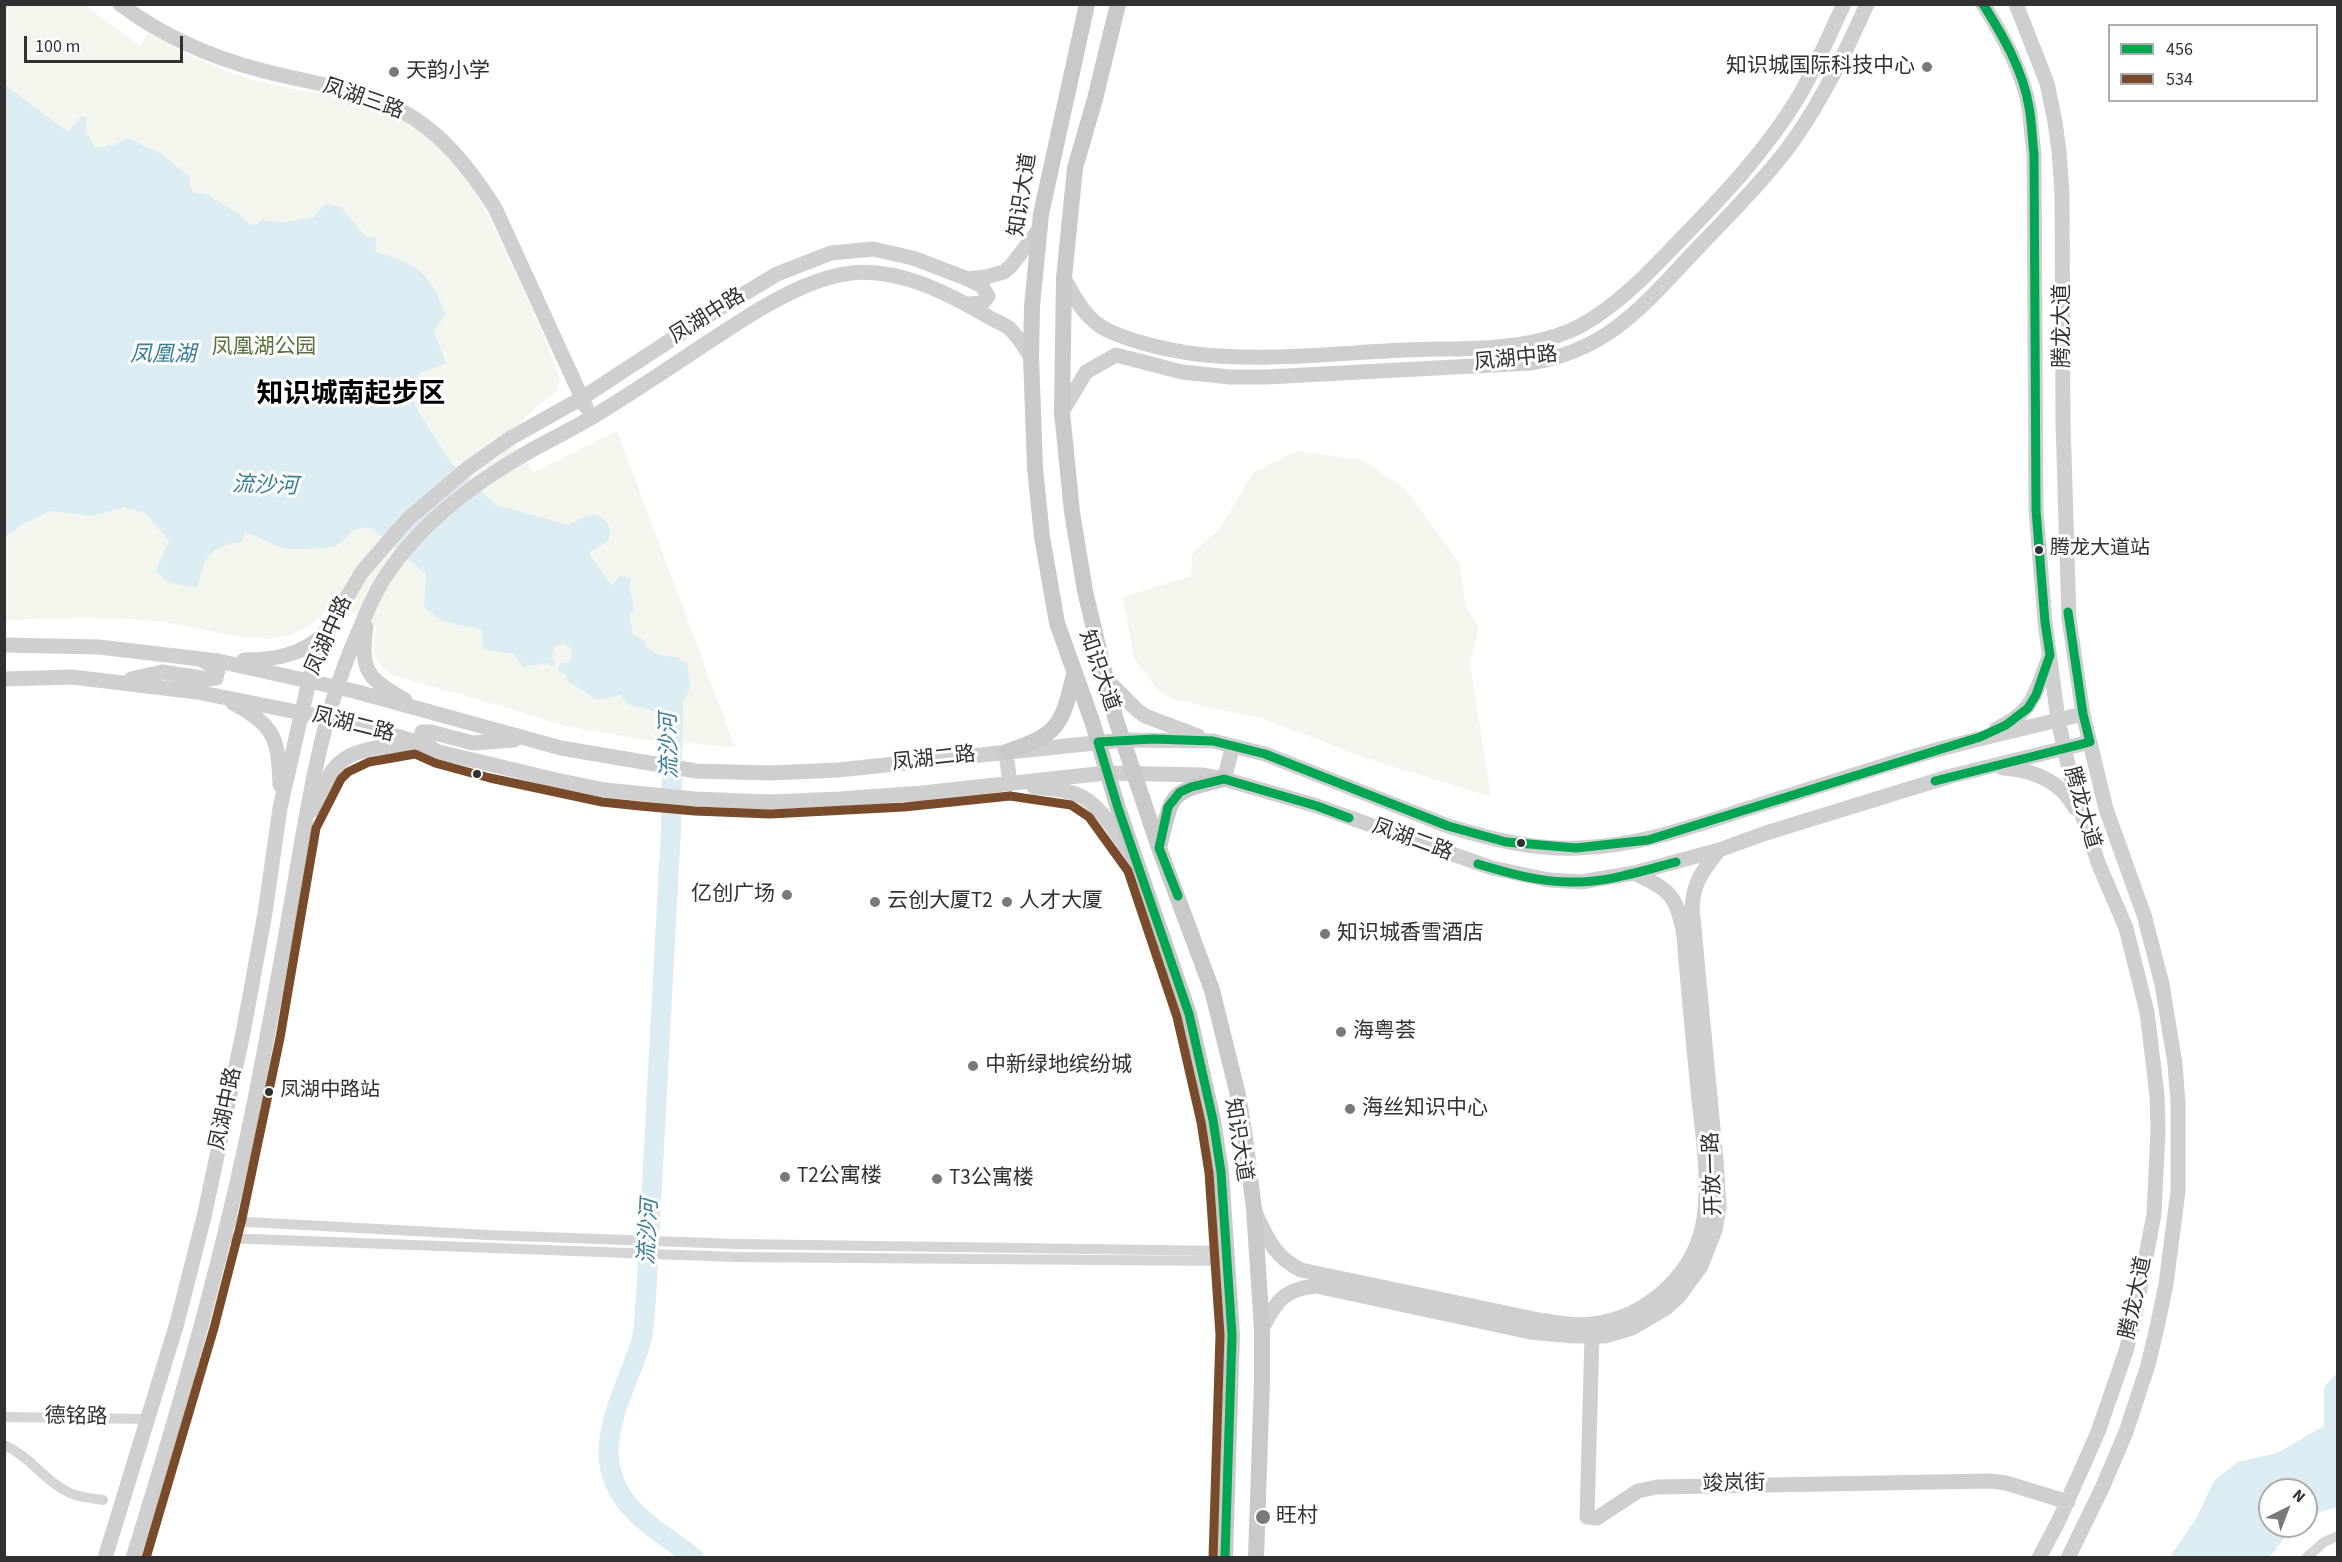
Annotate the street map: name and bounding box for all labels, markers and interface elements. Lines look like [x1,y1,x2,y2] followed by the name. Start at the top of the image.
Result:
[27,24,186,62] scale bar
[2108,24,2318,102] legend
[35,34,80,59] text: 100 m
[2166,37,2193,62] text: 456
[1726,54,1915,80] place label: 知识城国际科技中心
[406,59,490,85] place label: 天韵小学
[1920,60,1934,74] marker: 知识城国际科技中心
[387,65,401,79] marker: 天韵小学
[2166,67,2193,92] text: 534
[319,74,407,126] street label: 凤湖三路
[1005,152,1043,238] street label: 知识大道
[666,284,750,350] street label: 凤湖中路
[2050,284,2076,368] street label: 腾龙大道
[212,335,316,361] park label: 凤凰湖公园
[130,343,196,369] water label: 凤凰湖
[1473,343,1559,377] street label: 凤湖中路
[257,380,445,412] district label: 知识城南起步区
[232,473,298,501] water label: 流沙河
[2050,538,2150,562] place label: 腾龙大道站
[2033,544,2045,556] marker: 腾龙大道站
[301,593,359,679] street label: 凤湖中路
[1072,627,1124,715] street label: 知识大道
[309,704,397,748] street label: 凤湖二路
[657,713,685,779] water label: 流沙河
[891,743,977,777] street label: 凤湖二路
[2057,764,2105,852] street label: 腾龙大道
[471,768,483,780] unlabelled marker
[1368,815,1456,867] street label: 凤湖二路
[1515,837,1527,849] unlabelled marker
[691,882,775,908] place label: 亿创广场
[780,888,794,902] marker: 亿创广场
[887,889,993,915] place label: 云创大厦T2
[1019,889,1103,915] place label: 人才大厦
[868,895,882,909] marker: 云创大厦T2
[1000,895,1014,909] marker: 人才大厦
[1337,921,1484,947] place label: 知识城香雪酒店
[1318,927,1332,941] marker: 知识城香雪酒店
[1353,1019,1416,1045] place label: 海粤荟
[1334,1025,1348,1039] marker: 海粤荟
[985,1053,1132,1079] place label: 中新绿地缤纷城
[966,1059,980,1073] marker: 中新绿地缤纷城
[206,1065,248,1153] street label: 凤湖中路
[280,1080,380,1104] place label: 凤湖中路站
[263,1086,275,1098] marker: 凤湖中路站
[1362,1096,1488,1122] place label: 海丝知识中心
[1218,1097,1256,1183] street label: 知识大道
[1343,1102,1357,1116] marker: 海丝知识中心
[1700,1132,1728,1216] street label: 开放一路
[797,1164,882,1190] place label: T2公寓楼
[949,1166,1034,1192] place label: T3公寓楼
[778,1170,792,1184] marker: T2公寓楼
[930,1172,944,1186] marker: T3公寓楼
[635,1198,665,1266] water label: 流沙河
[2116,1254,2158,1342] street label: 腾龙大道
[44,1405,108,1431] street label: 德铭路
[1702,1472,1766,1498] street label: 竣岚街
[2258,1478,2318,1538] north arrow
[2287,1484,2310,1508] text: N
[1276,1504,1318,1530] place label: 旺村
[1254,1508,1272,1526] marker: 旺村

